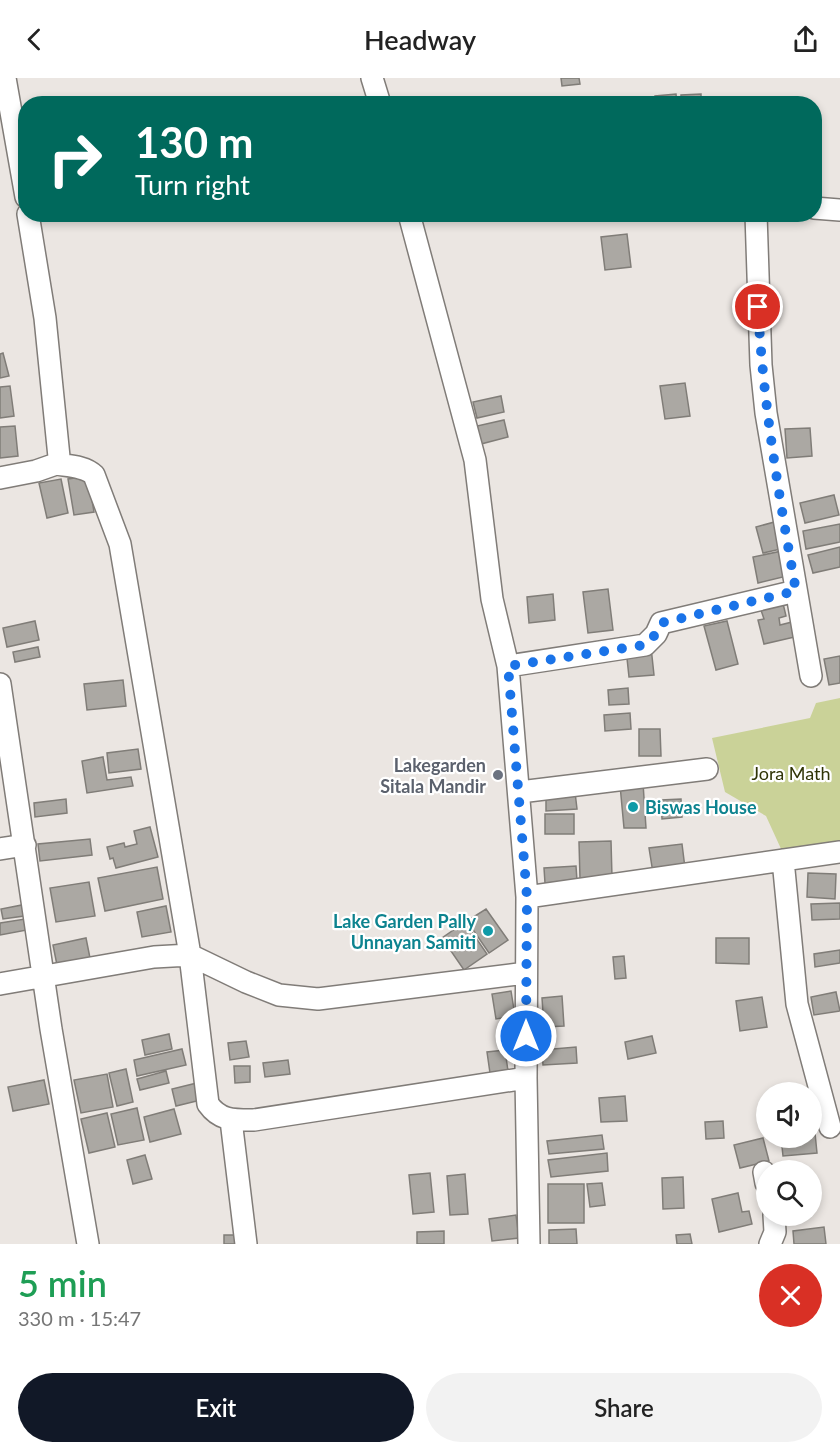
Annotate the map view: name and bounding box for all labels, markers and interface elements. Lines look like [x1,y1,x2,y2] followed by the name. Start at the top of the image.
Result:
[18,23,51,56] icon: back
[364,23,476,56] text: Headway
[789,23,822,56] icon: share
[135,117,253,167] text: 130 m
[36,120,114,198] icon: right
[135,168,250,201] text: Turn right
[732,281,783,332] pin
[741,290,774,323] icon: arrive
[380,754,486,797] place label: Lakegarden Sitala Mandir
[751,762,831,784] park label: Jora Math
[491,768,505,782] marker: Lakegarden Sitala Mandir
[645,796,757,818] place label: Biswas House
[626,800,640,814] marker: Biswas House
[333,910,476,953] place label: Lake Garden Pally Unnayan Samiti
[481,924,495,938] marker: Lake Garden Pally Unnayan Samiti
[494,1004,558,1068] position arrow
[756,1082,822,1226] map controls
[756,1082,822,1148] button: sound
[756,1160,822,1226] button: search
[18,1261,107,1305] text: 5 min
[759,1264,822,1327] button: close
[18,1306,141,1330] text: 330 m · 15:47
[18,1373,414,1442] button: Exit
[426,1373,822,1442] button: Share

